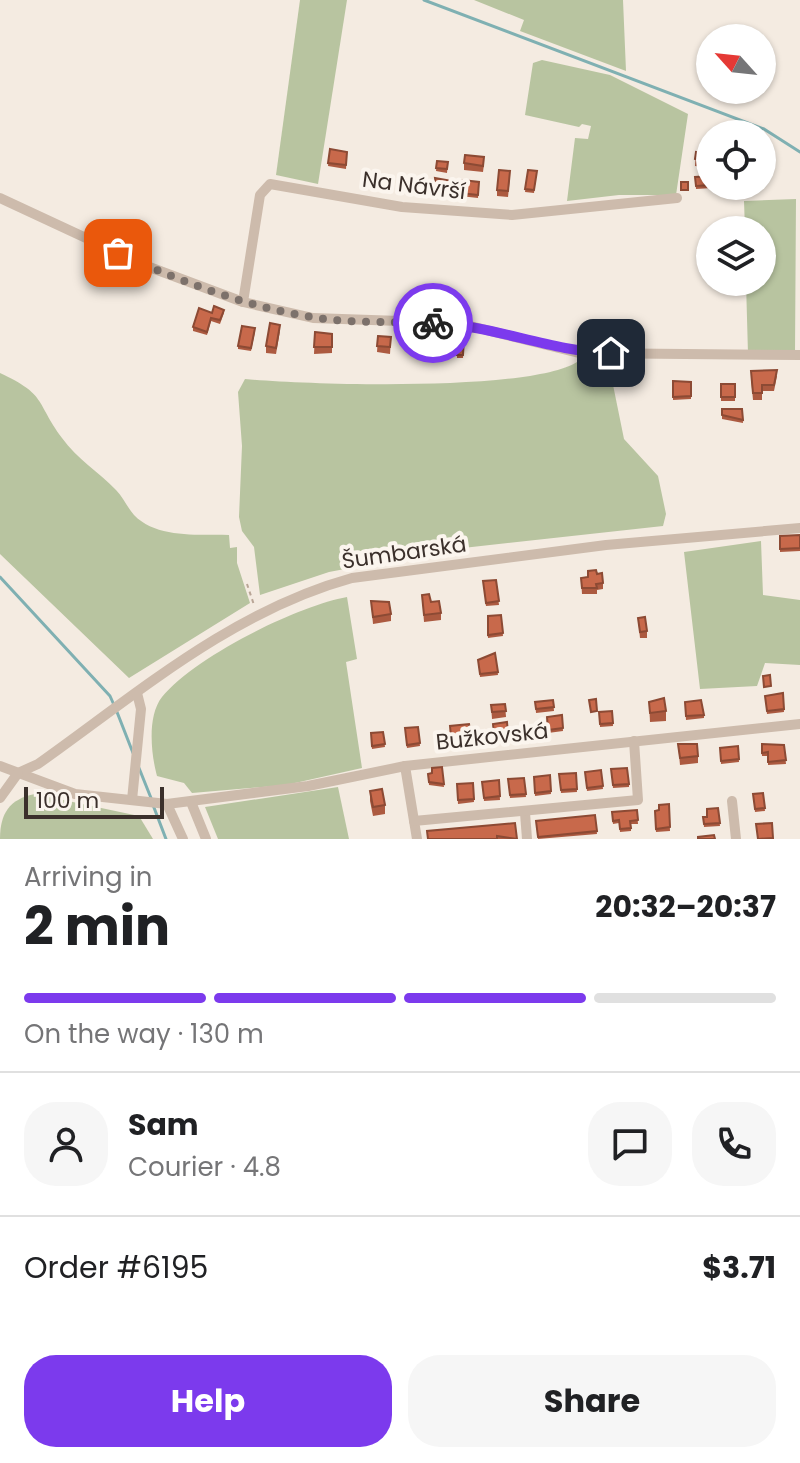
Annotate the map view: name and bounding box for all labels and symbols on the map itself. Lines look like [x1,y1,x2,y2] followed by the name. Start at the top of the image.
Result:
[696,24,776,104] north arrow
[360,164,467,207] street label: Na Návrší
[84,219,152,287] pin
[393,283,473,363] courier
[577,319,645,387] pin
[340,528,468,577] street label: Šumbarská
[434,715,550,758] street label: Bužkovská
[24,783,164,819] scale bar

